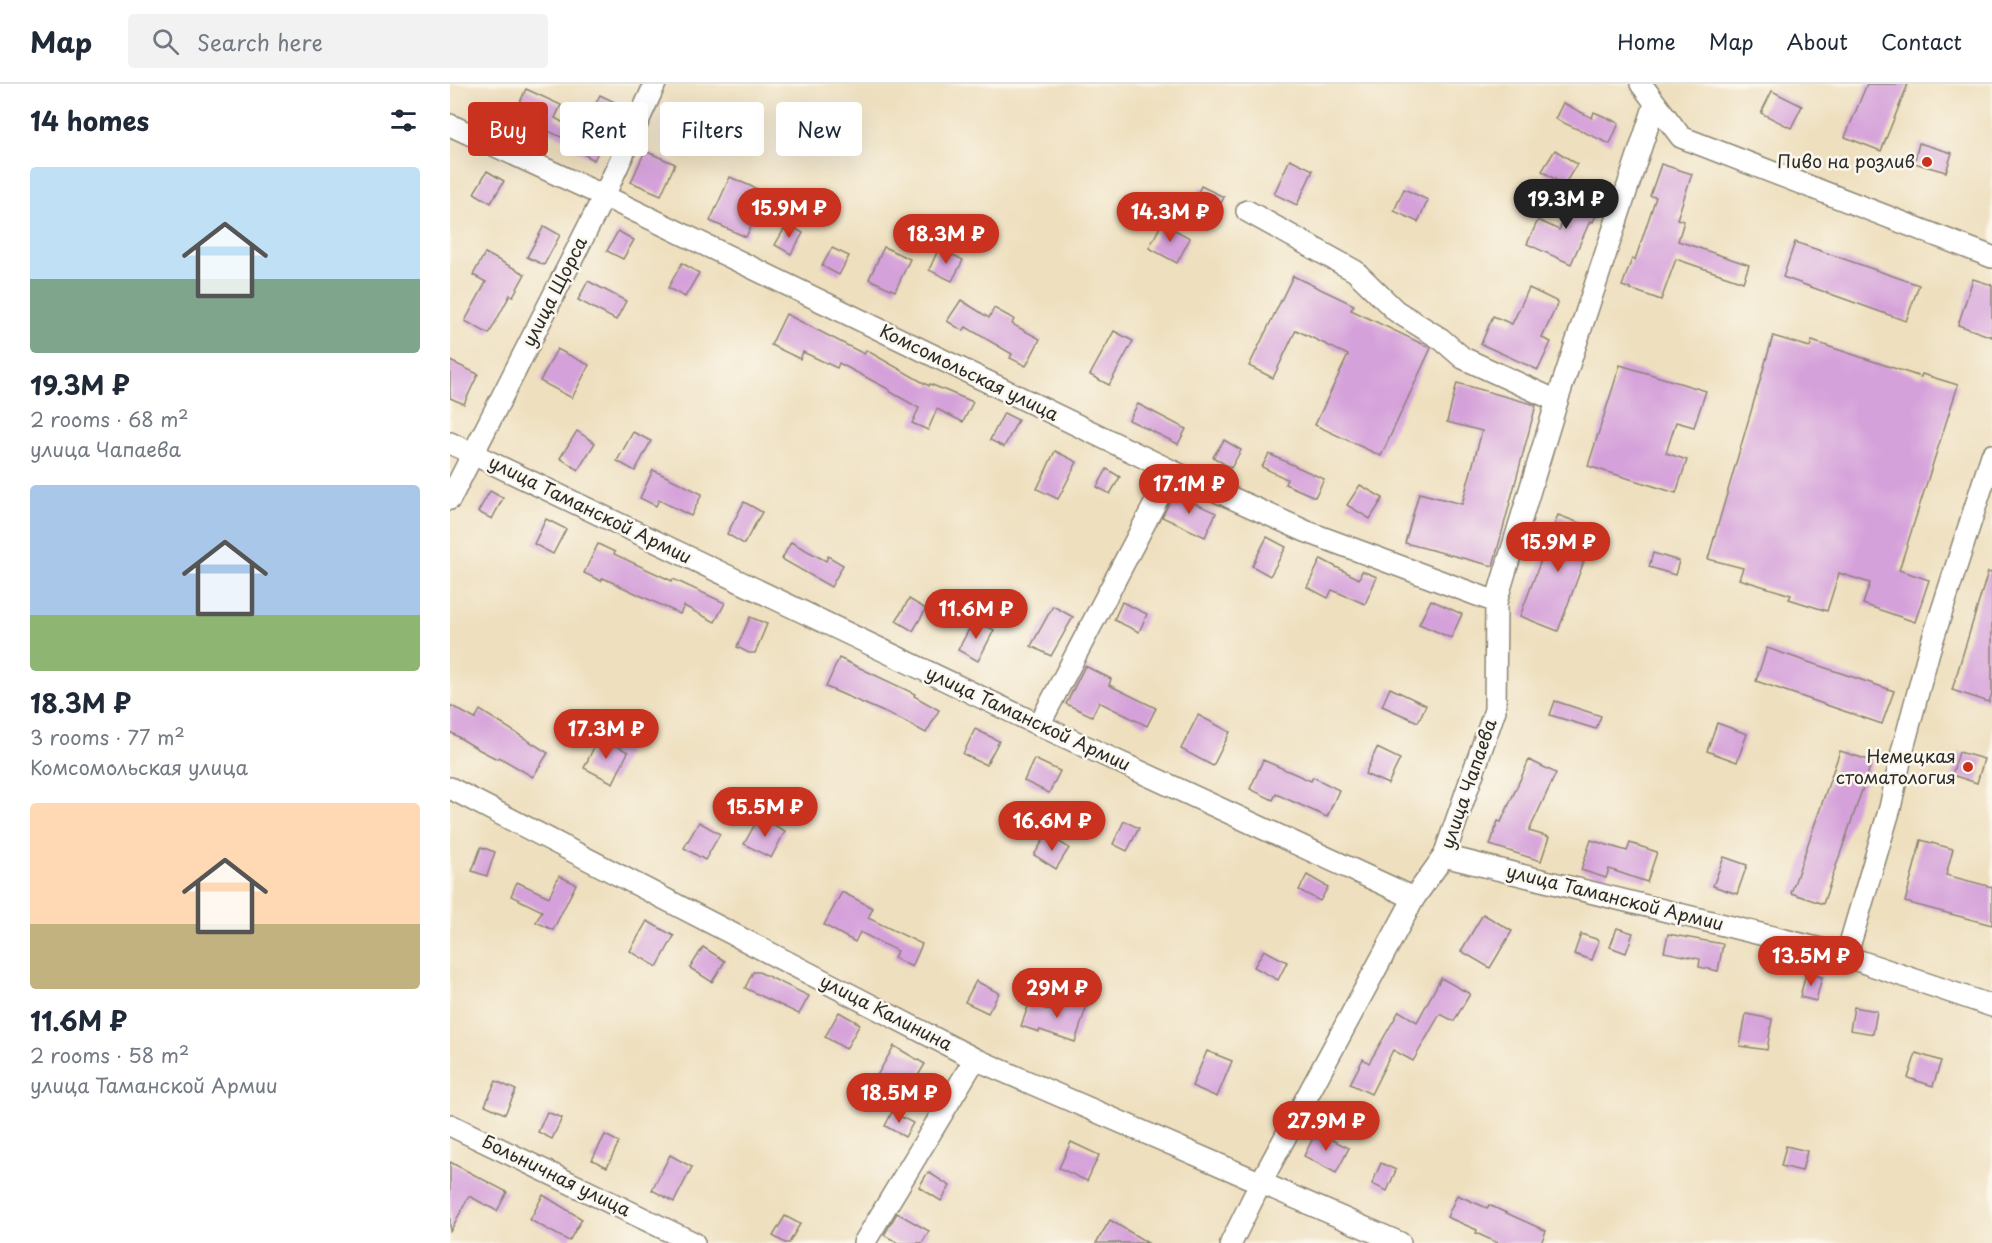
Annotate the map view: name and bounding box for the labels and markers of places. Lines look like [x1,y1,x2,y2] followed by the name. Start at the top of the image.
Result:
[1777,147,1915,174] place label: Пиво на розлив
[1920,155,1934,169] marker: Пиво на розлив
[1511,179,1621,230] pin: 19.3M ₽
[734,188,844,239] pin: 15.9M ₽
[1115,192,1225,243] pin: 14.3M ₽
[891,214,1001,265] pin: 18.3M ₽
[1134,464,1244,515] pin: 17.1M ₽
[1503,522,1613,573] pin: 15.9M ₽
[921,589,1031,640] pin: 11.6M ₽
[551,709,661,760] pin: 17.3M ₽
[1836,742,1956,790] place label: Немецкая стоматология
[1961,760,1975,774] marker: Немецкая стоматология
[710,787,820,838] pin: 15.5M ₽
[997,801,1107,852] pin: 16.6M ₽
[1756,936,1866,987] pin: 13.5M ₽
[1015,968,1099,1019] pin: 29M ₽
[844,1073,954,1124] pin: 18.5M ₽
[1271,1101,1381,1152] pin: 27.9M ₽

